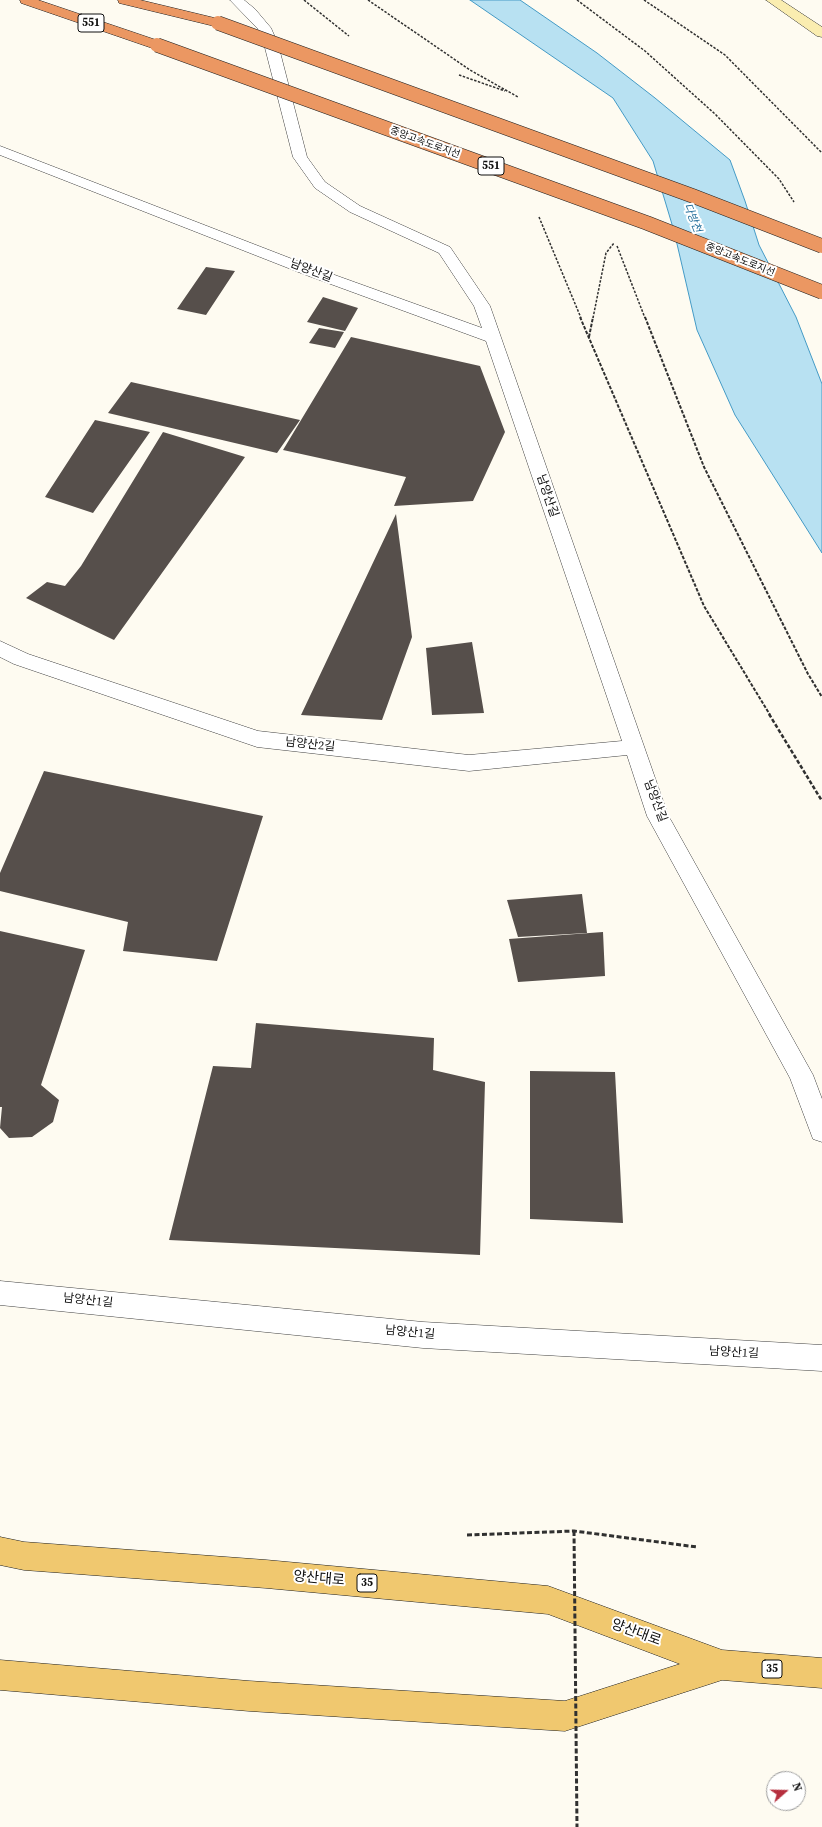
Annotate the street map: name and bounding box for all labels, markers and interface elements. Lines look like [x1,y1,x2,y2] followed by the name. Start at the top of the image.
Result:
[78,14,104,32] road number: 551
[388,125,462,161] street label: 중앙고속도로지선
[478,157,504,175] road number: 551
[680,201,704,235] water label: 다방천
[704,241,776,279] street label: 중앙고속도로지선
[288,256,334,286] street label: 남양산길
[533,473,561,519] street label: 남양산길
[284,735,336,755] street label: 남양산2길
[640,778,670,824] street label: 남양산길
[62,1291,114,1311] street label: 남양산1길
[384,1324,436,1342] street label: 남양산1길
[709,1344,759,1362] street label: 남양산1길
[293,1568,345,1590] street label: 양산대로
[357,1574,377,1592] road number: 35
[609,1616,663,1650] street label: 양산대로
[762,1660,782,1678] road number: 35
[766,1771,806,1811] north arrow
[788,1781,805,1793] text: N

